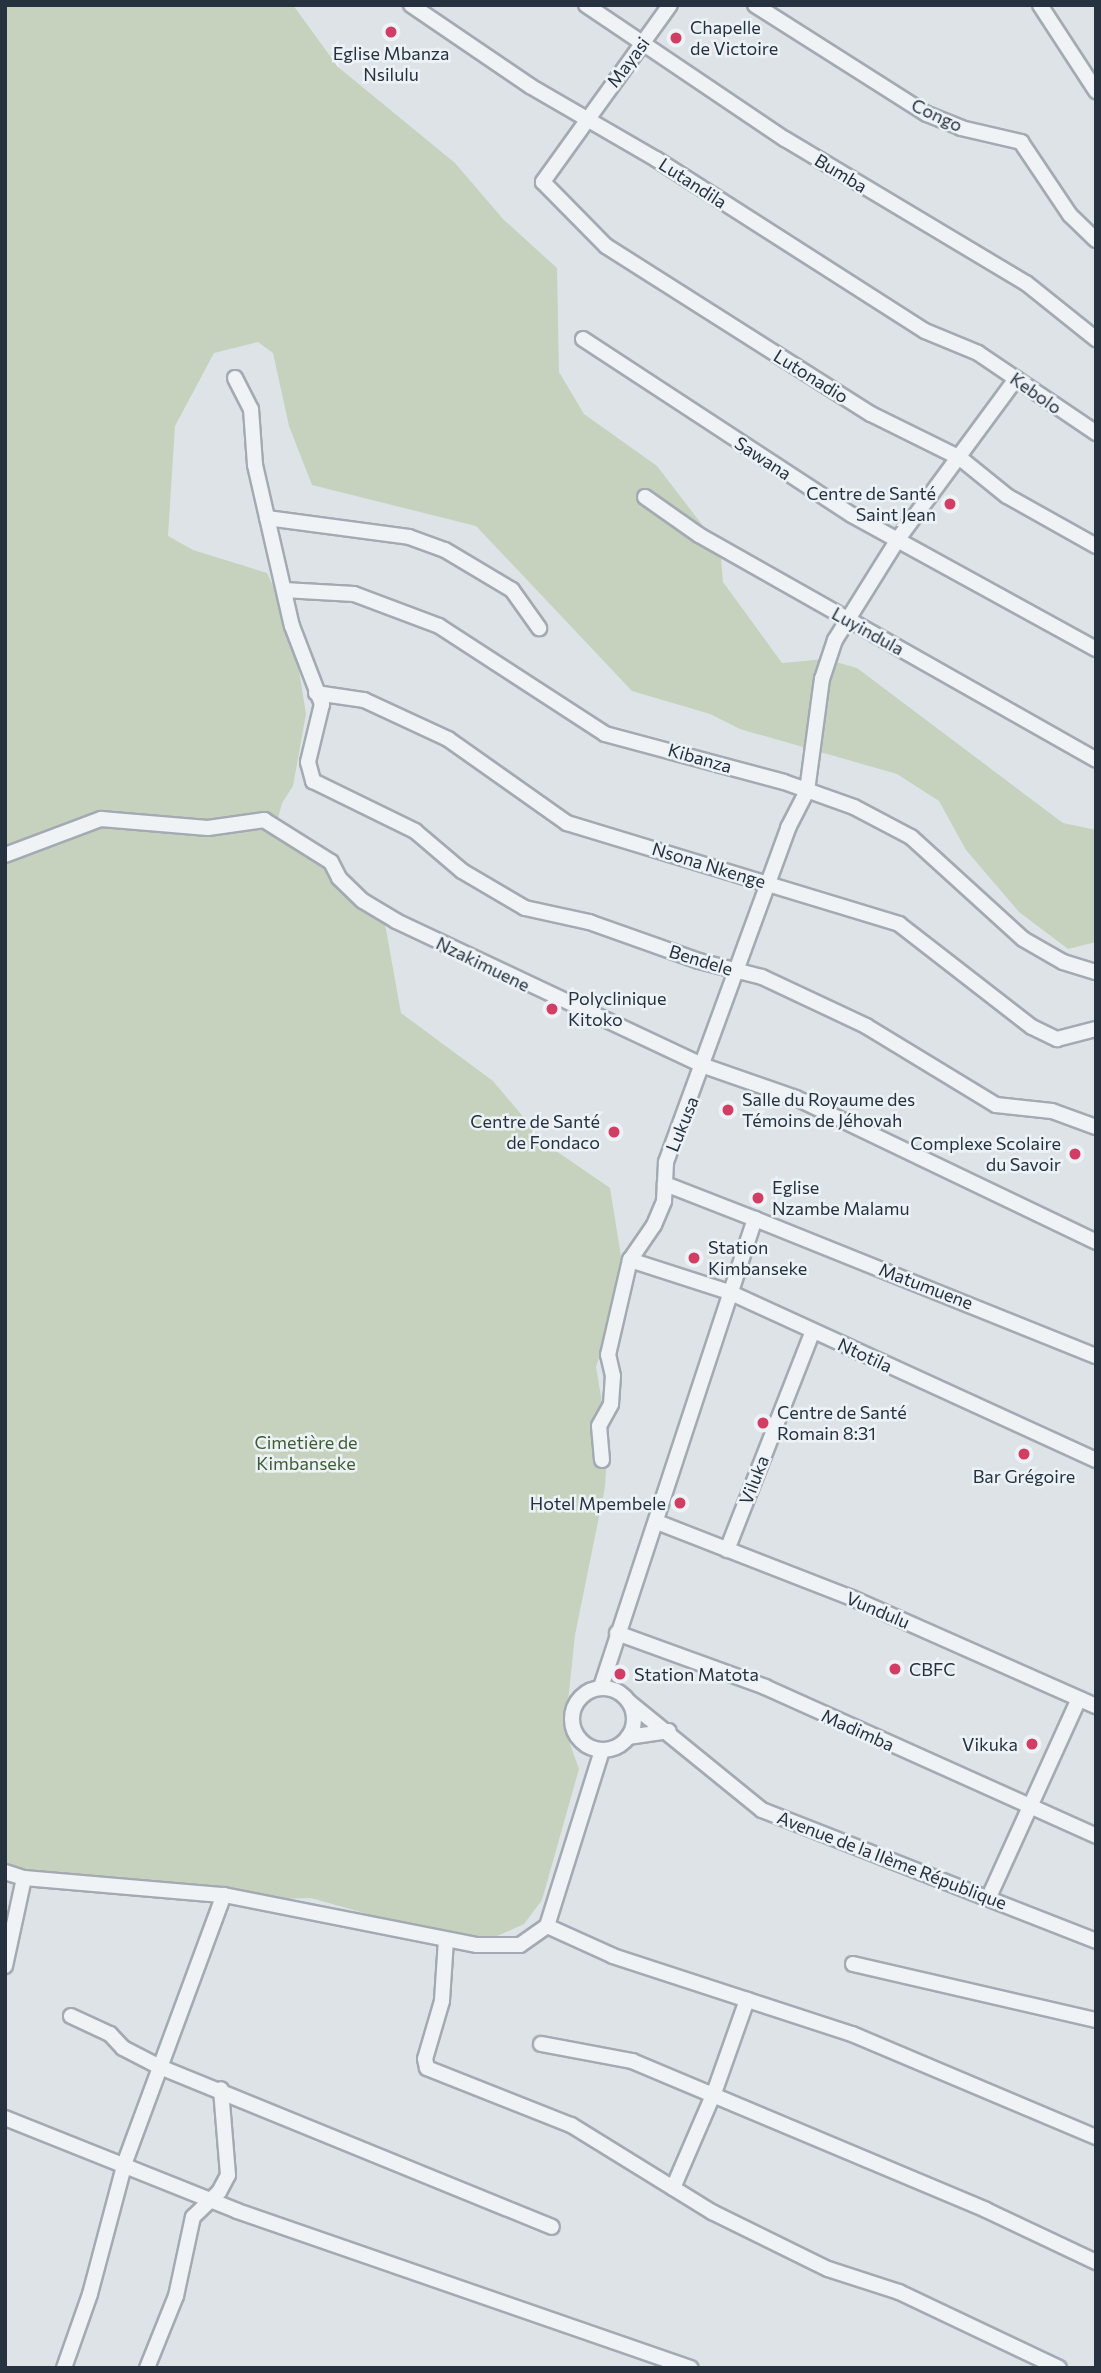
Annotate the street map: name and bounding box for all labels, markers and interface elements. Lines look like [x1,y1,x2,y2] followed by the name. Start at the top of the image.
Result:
[690,17,778,60] place label: Chapelle de Victoire
[383,24,399,40] marker: Eglise Mbanza Nsilulu
[668,30,684,46] marker: Chapelle de Victoire
[602,32,654,92] street label: Mayasi
[333,43,449,86] place label: Eglise Mbanza Nsilulu
[908,94,966,136] street label: Congo
[811,149,871,197] street label: Bumba
[655,153,731,213] street label: Lutandila
[770,345,852,407] street label: Lutonadio
[1006,368,1066,418] street label: Kebolo
[731,432,795,484] street label: Sawana
[806,483,936,526] place label: Centre de Santé Saint Jean
[942,496,958,512] marker: Centre de Santé Saint Jean
[828,602,908,660] street label: Luyindula
[666,739,734,777] street label: Kibanza
[650,837,768,893] street label: Nsona Nkenge
[433,932,533,996] street label: Nzakimuene
[667,940,735,980] street label: Bendele
[568,988,666,1030] place label: Polyclinique Kitoko
[542,999,562,1019] marker: Polyclinique Kitoko
[742,1089,915,1132] place label: Salle du Royaume des Témoins de Jéhovah
[661,1093,703,1155] street label: Lukusa
[720,1102,736,1118] marker: Salle du Royaume des Témoins de Jéhovah
[470,1111,600,1154] place label: Centre de Santé de Fondaco
[606,1124,622,1140] marker: Centre de Santé de Fondaco
[910,1133,1061,1176] place label: Complexe Scolaire du Savoir
[1067,1146,1083,1162] marker: Complexe Scolaire du Savoir
[772,1177,909,1220] place label: Eglise Nzambe Malamu
[750,1190,766,1206] marker: Eglise Nzambe Malamu
[708,1237,807,1280] place label: Station Kimbanseke
[686,1250,702,1266] marker: Station Kimbanseke
[876,1258,976,1314] street label: Matumuene
[834,1333,896,1377] street label: Ntotila
[777,1402,907,1444] place label: Centre de Santé Romain 8:31
[755,1415,771,1431] marker: Centre de Santé Romain 8:31
[254,1432,358,1474] park label: Cimetière de Kimbanseke
[1016,1446,1032,1462] marker: Bar Grégoire
[735,1452,773,1508] street label: Viluka
[973,1465,1075,1487] place label: Bar Grégoire
[530,1492,666,1514] place label: Hotel Mpembele
[672,1495,688,1511] marker: Hotel Mpembele
[843,1587,913,1633] street label: Vundulu
[909,1658,956,1680] place label: CBFC
[887,1661,903,1677] marker: CBFC
[634,1663,759,1685] place label: Station Matota
[612,1666,628,1682] marker: Station Matota
[818,1704,898,1756] street label: Madimba
[962,1733,1018,1755] place label: Vikuka
[1024,1736,1040,1752] marker: Vikuka
[774,1806,1010,1914] street label: Avenue de la IIème République

